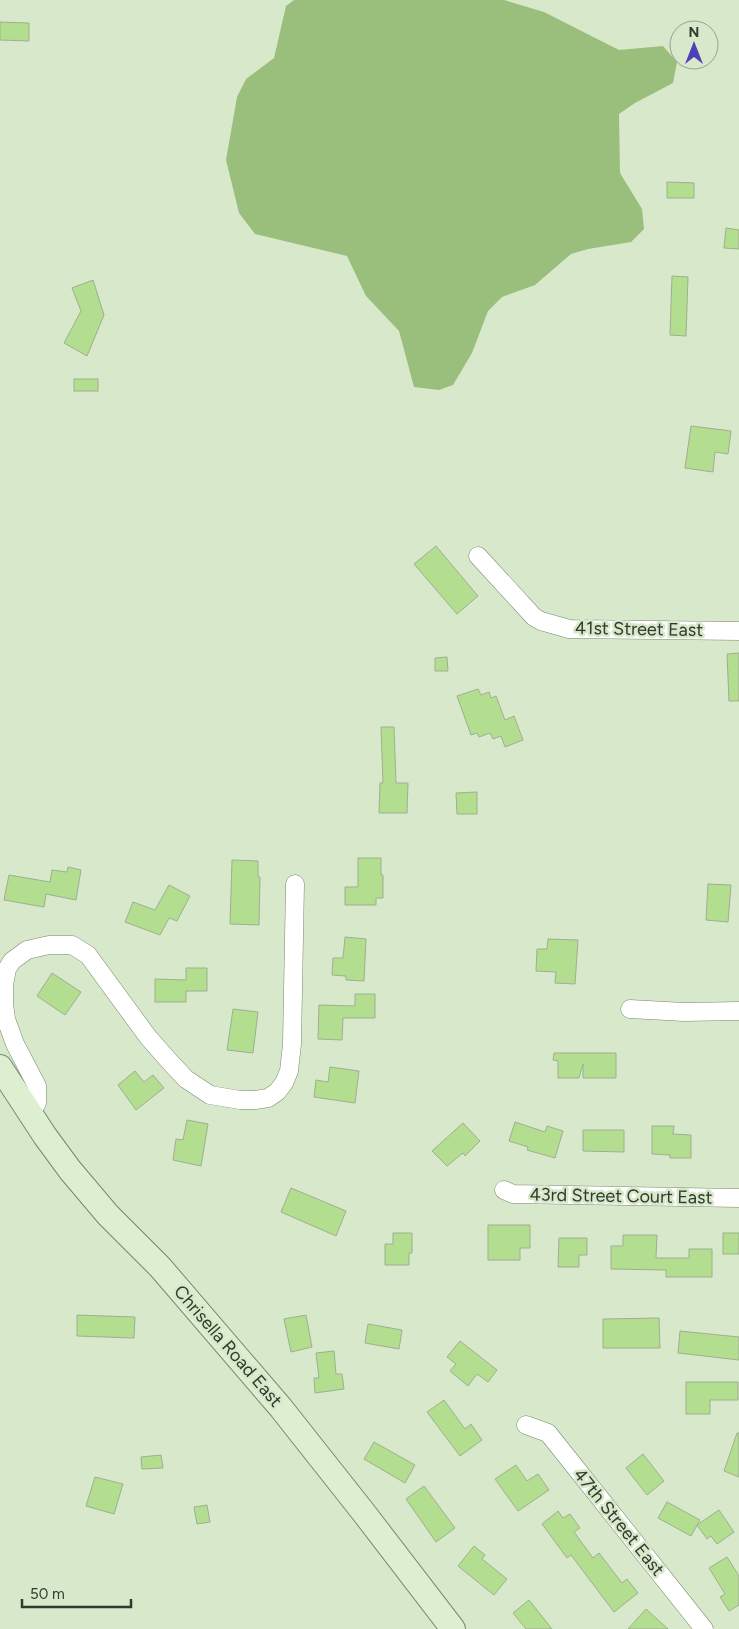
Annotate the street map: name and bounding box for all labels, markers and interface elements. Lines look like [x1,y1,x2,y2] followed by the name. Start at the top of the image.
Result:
[669,20,719,70] north arrow
[689,24,699,41] text: N
[575,617,703,641] street label: 41st Street East
[529,1183,713,1209] street label: 43rd Street Court East
[169,1281,287,1411] street label: Chrisella Road East
[569,1464,669,1580] street label: 47th Street East
[22,1576,131,1608] scale bar
[30,1585,65,1603] text: 50 m

